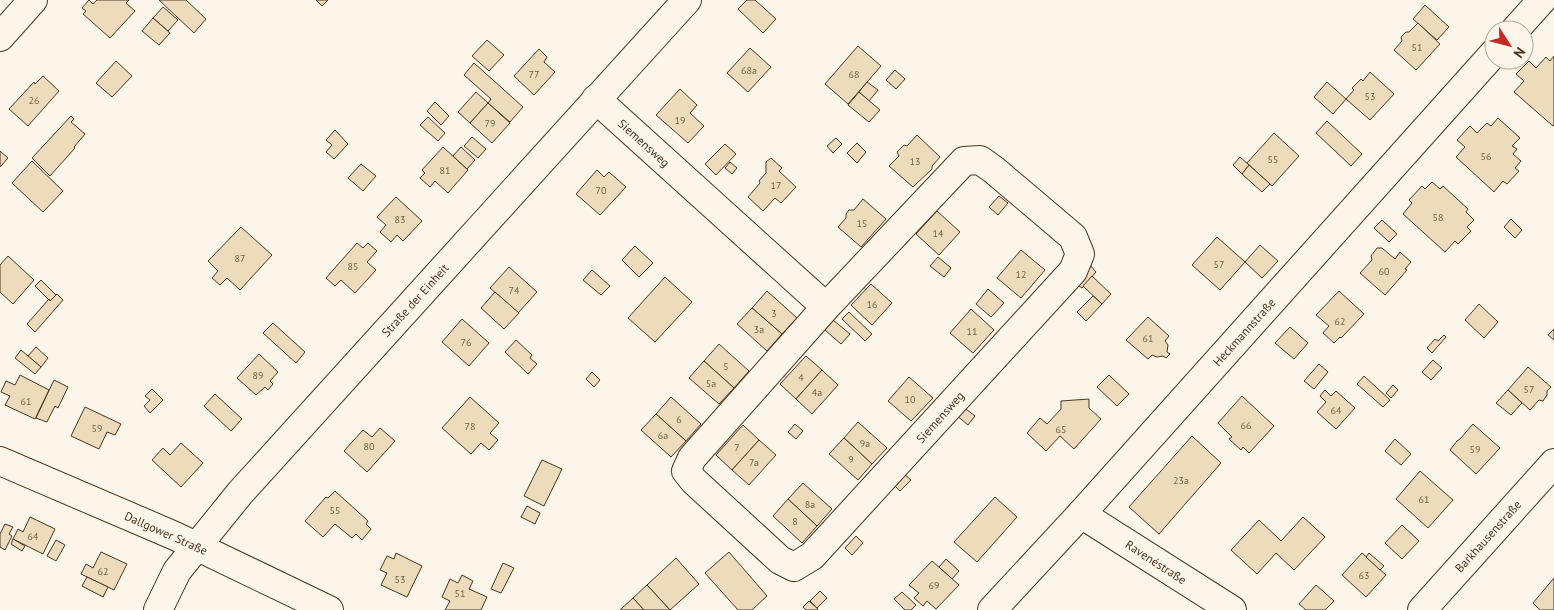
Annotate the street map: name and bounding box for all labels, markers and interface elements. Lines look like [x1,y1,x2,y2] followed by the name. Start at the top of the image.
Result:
[1484,20,1534,70] north arrow
[1412,41,1422,54] house number: 51
[1510,44,1530,62] text: N
[741,64,757,77] house number: 68a
[529,68,539,81] house number: 77
[849,68,859,81] house number: 68
[1365,90,1375,103] house number: 53
[29,94,39,107] house number: 26
[675,114,685,127] house number: 19
[615,116,673,170] street label: Siemensweg
[485,117,495,130] house number: 79
[1481,150,1491,163] house number: 56
[1268,153,1278,166] house number: 55
[910,155,920,168] house number: 13
[440,164,450,177] house number: 81
[771,179,781,192] house number: 17
[596,184,607,197] house number: 70
[1433,211,1443,224] house number: 58
[395,213,405,226] house number: 83
[857,217,867,230] house number: 15
[933,227,944,240] house number: 14
[235,252,245,265] house number: 87
[1214,258,1224,271] house number: 57
[348,260,358,273] house number: 85
[378,260,452,340] street label: Straße der Einheit
[1379,265,1390,278] house number: 60
[1016,268,1026,281] house number: 12
[509,284,520,297] house number: 74
[1210,295,1278,369] street label: Heckmannstraße
[867,298,877,311] house number: 16
[771,307,777,320] house number: 3
[1335,315,1345,328] house number: 62
[754,323,764,336] house number: 3a
[967,325,977,338] house number: 11
[1143,332,1153,345] house number: 61
[461,336,471,349] house number: 76
[723,360,729,373] house number: 5
[253,369,263,382] house number: 89
[798,371,804,384] house number: 4
[706,377,716,390] house number: 5a
[1524,383,1534,396] house number: 57
[812,386,822,399] house number: 4a
[913,388,967,446] street label: Siemensweg
[905,393,916,406] house number: 10
[21,395,31,408] house number: 61
[1331,404,1342,417] house number: 64
[676,413,682,426] house number: 6
[1241,419,1251,432] house number: 66
[465,420,475,433] house number: 78
[92,422,102,435] house number: 59
[1056,423,1066,436] house number: 65
[658,429,668,442] house number: 6a
[860,437,870,450] house number: 9a
[364,440,375,453] house number: 80
[734,441,740,454] house number: 7
[1470,443,1480,456] house number: 59
[848,453,854,466] house number: 9
[749,456,759,469] house number: 7a
[1173,474,1189,487] house number: 23a
[1419,493,1429,506] house number: 61
[1452,497,1524,575] street label: Barkhausenstraße
[805,498,815,511] house number: 8a
[330,504,340,517] house number: 55
[122,508,210,558] street label: Dallgower Straße
[792,515,798,528] house number: 8
[28,530,39,543] house number: 64
[1123,537,1189,587] street label: Ravenéstraße
[98,565,108,578] house number: 62
[1359,569,1369,582] house number: 63
[395,573,405,586] house number: 53
[929,579,939,592] house number: 69
[455,587,465,600] house number: 51

